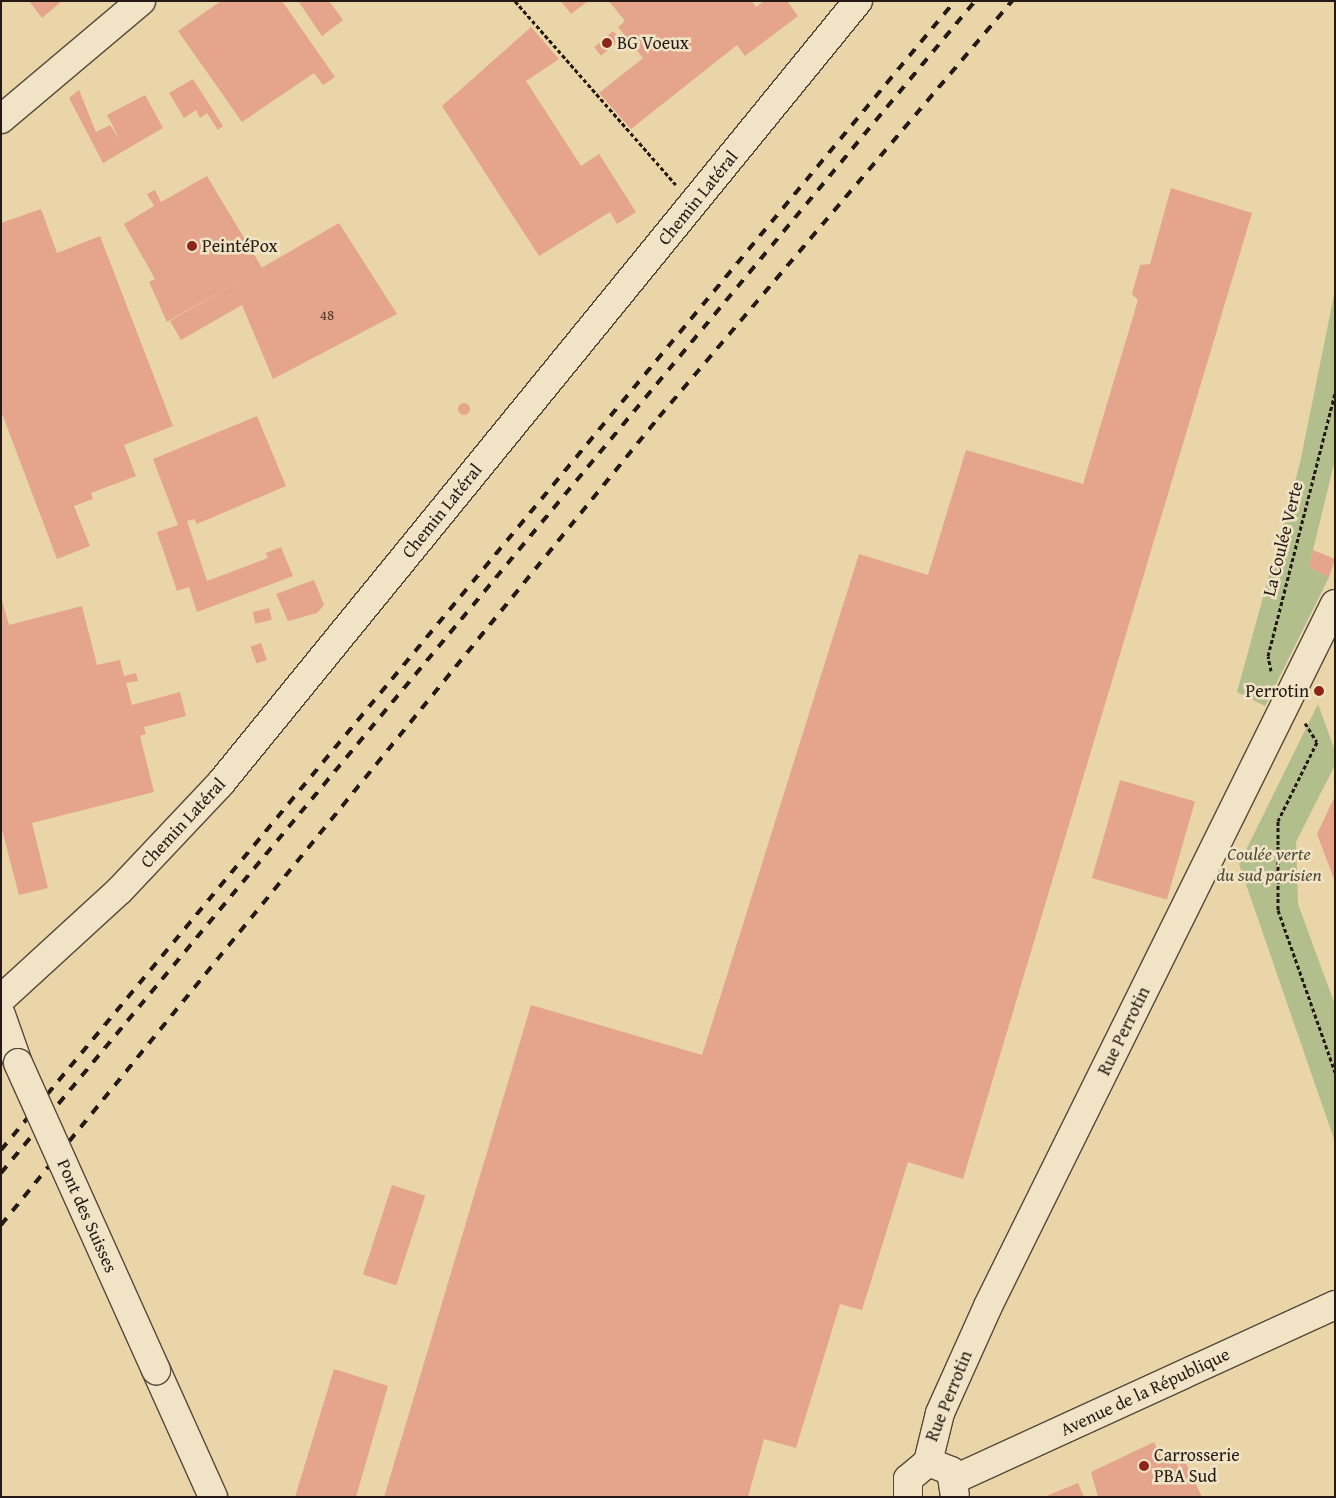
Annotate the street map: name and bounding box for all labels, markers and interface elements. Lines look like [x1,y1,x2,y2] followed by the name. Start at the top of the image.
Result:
[617,32,689,54] place label: BG Voeux
[601,37,613,49] marker: BG Voeux
[653,146,743,250] street label: Chemin Latéral
[202,235,278,257] place label: PeintéPox
[186,240,198,252] marker: PeintéPox
[320,306,334,324] house number: 48
[397,459,487,563] street label: Chemin Latéral
[1258,480,1308,598] street label: La Coulée Verte
[1246,680,1309,702] place label: Perrotin
[1313,685,1325,697] marker: Perrotin
[136,774,230,872] street label: Chemin Latéral
[1216,844,1322,886] park label: Coulée verte du sud parisien
[1093,983,1155,1079] street label: Rue Perrotin
[52,1156,122,1276] street label: Pont des Suisses
[1057,1343,1233,1441] street label: Avenue de la République
[921,1347,977,1445] street label: Rue Perrotin
[1154,1445,1240,1488] place label: Carrosserie PBA Sud
[1138,1460,1150,1472] marker: Carrosserie PBA Sud

